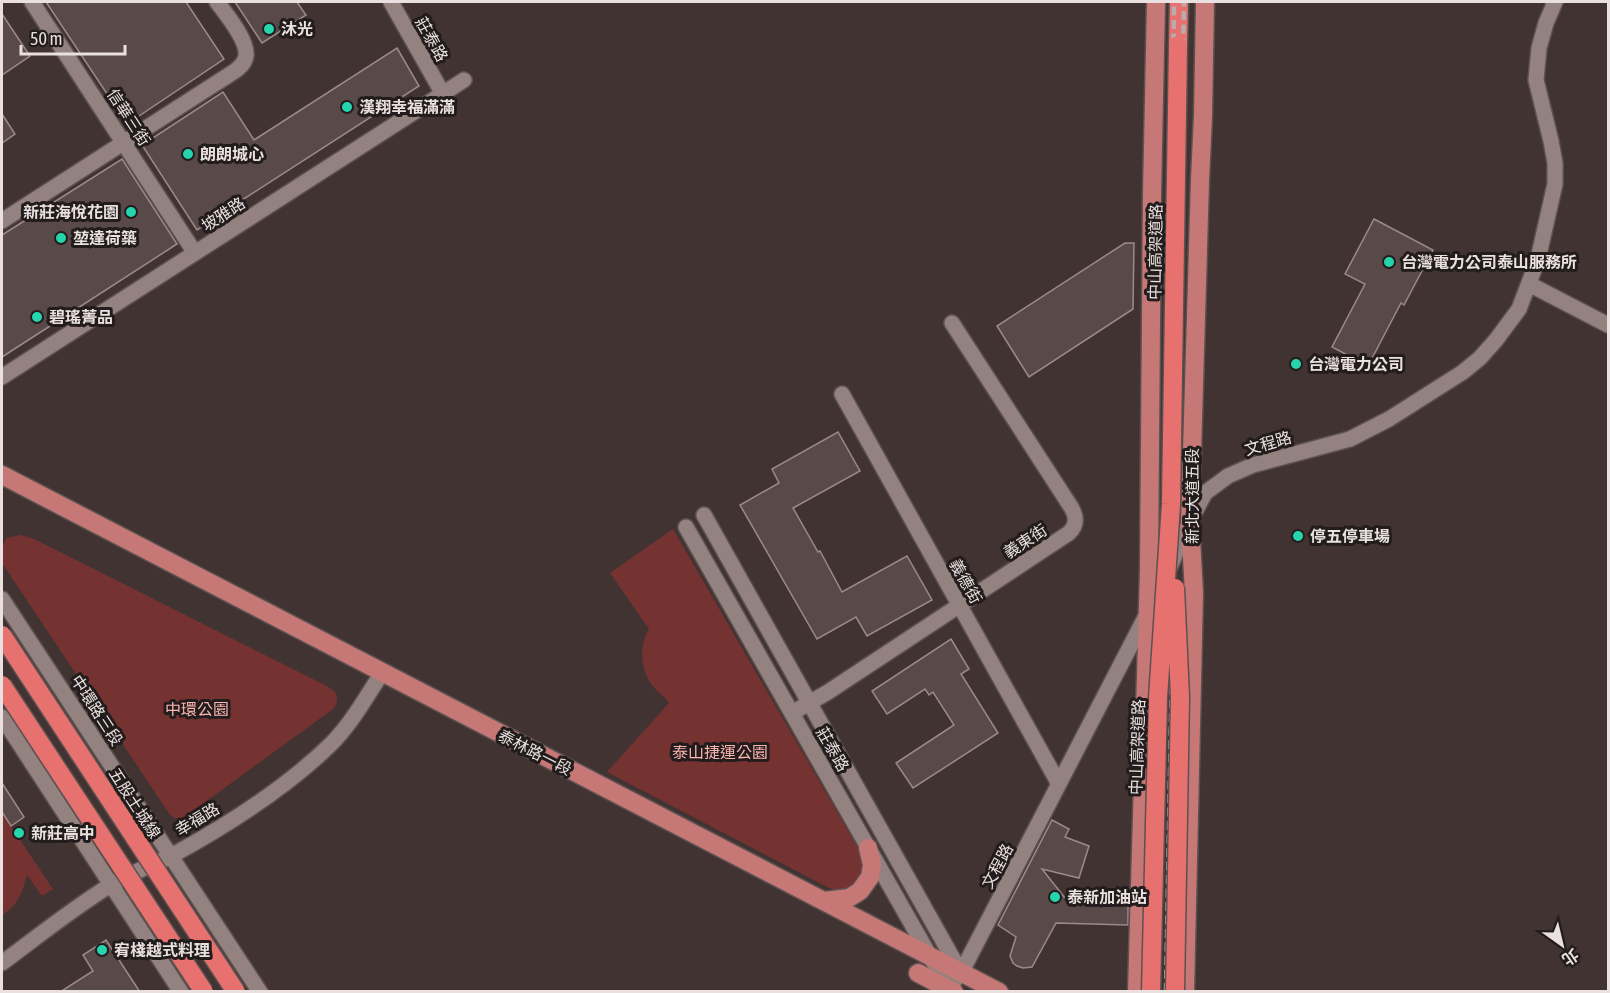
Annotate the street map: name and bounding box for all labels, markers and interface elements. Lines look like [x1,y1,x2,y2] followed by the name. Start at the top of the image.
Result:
[412,14,452,64] street label: 莊泰路
[21,18,124,56] scale bar
[281,20,313,38] place label: 沐光
[262,22,276,36] marker: 沐光
[30,28,62,49] text: 50 m
[104,85,154,149] street label: 信華三街
[359,98,455,116] place label: 漢翔幸福滿滿
[340,100,354,114] marker: 漢翔幸福滿滿
[200,145,264,163] place label: 朗朗城心
[181,147,195,161] marker: 朗朗城心
[198,193,248,235] street label: 坡雅路
[23,203,119,221] place label: 新莊海悅花園
[1145,204,1165,300] street label: 中山高架道路
[124,205,138,219] marker: 新莊海悅花園
[73,229,137,247] place label: 堃達荷築
[54,231,68,245] marker: 堃達荷築
[1401,253,1577,271] place label: 台灣電力公司泰山服務所
[1382,255,1396,269] marker: 台灣電力公司泰山服務所
[49,308,113,326] place label: 碧瑤菁品
[30,310,44,324] marker: 碧瑤菁品
[1308,355,1404,373] place label: 台灣電力公司
[1289,357,1303,371] marker: 台灣電力公司
[1242,428,1294,458] street label: 文程路
[1183,448,1201,544] street label: 新北大道五段
[1000,520,1050,562] street label: 義東街
[1310,527,1390,545] place label: 停五停車場
[1291,529,1305,543] marker: 停五停車場
[946,556,986,606] street label: 義德街
[68,672,126,748] street label: 中環路三段
[1126,699,1148,795] street label: 中山高架道路
[165,700,229,718] park label: 中環公園
[813,724,853,774] street label: 莊泰路
[495,726,575,778] street label: 泰林路一段
[672,743,768,761] park label: 泰山捷運公園
[106,765,164,841] street label: 五股土城線
[172,799,222,839] street label: 幸福路
[31,824,95,842] place label: 新莊高中
[12,826,26,840] marker: 新莊高中
[978,841,1016,891] street label: 文程路
[1067,888,1147,906] place label: 泰新加油站
[1048,890,1062,904] marker: 泰新加油站
[1532,915,1592,975] north arrow
[114,941,210,959] place label: 宥棧越式料理
[95,943,109,957] marker: 宥棧越式料理
[1559,945,1582,969] text: 北

